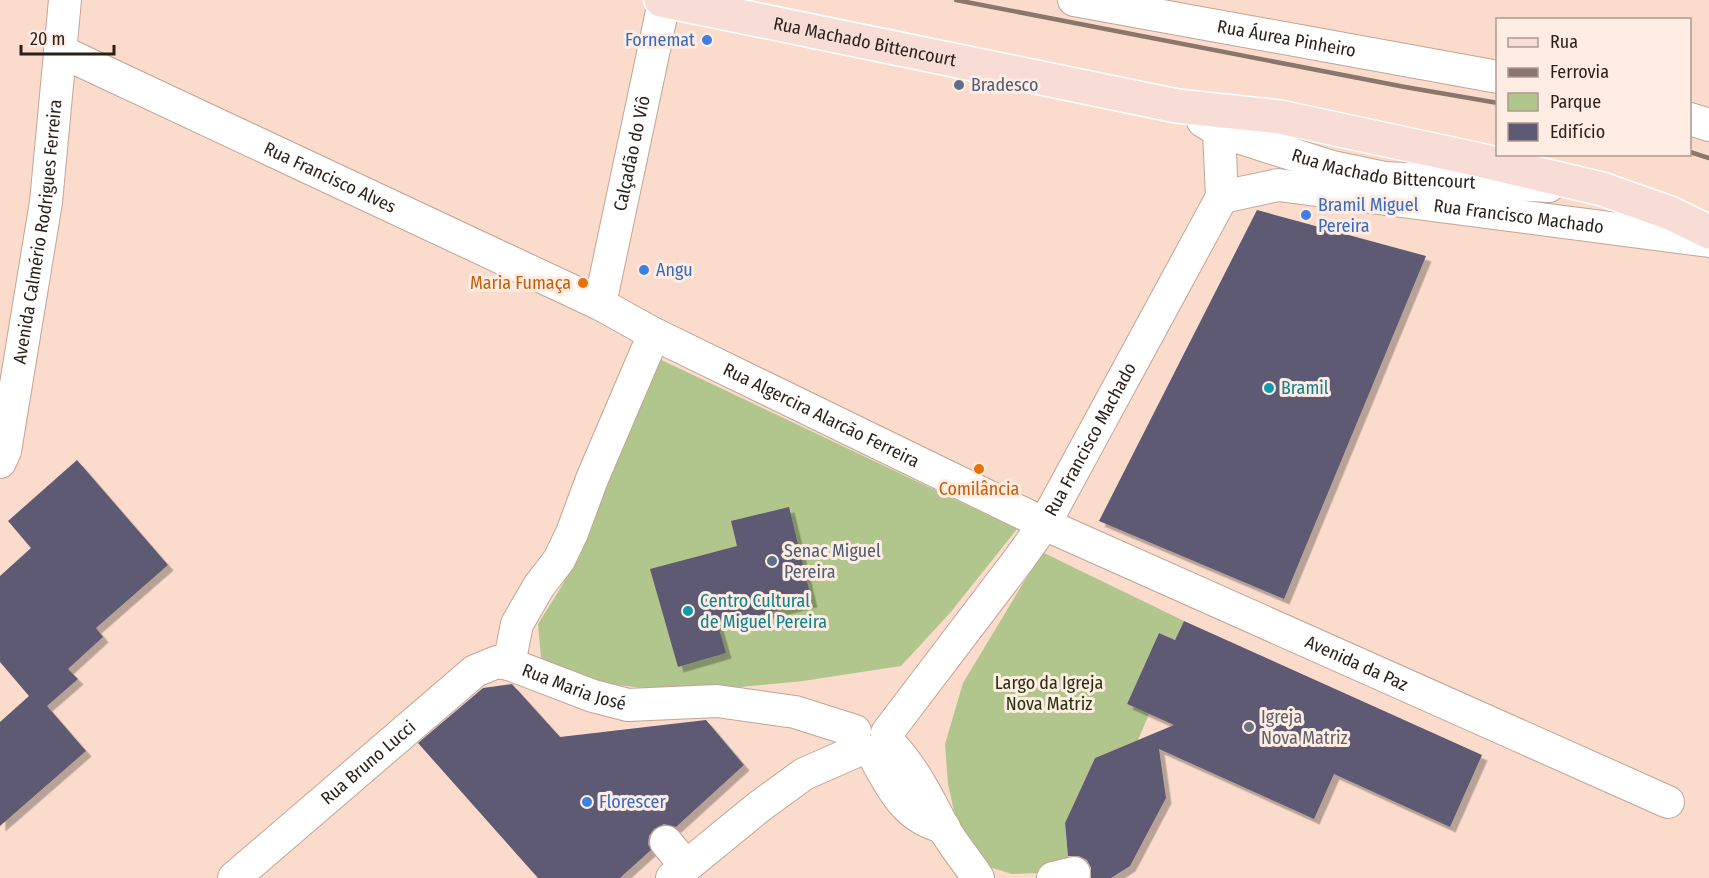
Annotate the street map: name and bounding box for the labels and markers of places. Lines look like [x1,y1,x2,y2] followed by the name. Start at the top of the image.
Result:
[625,29,695,51] place label: Fornemat
[700,33,714,47] marker: Fornemat
[971,74,1038,96] place label: Bradesco
[952,78,966,92] marker: Bradesco
[1318,194,1419,237] place label: Bramil Miguel Pereira
[1299,208,1313,222] marker: Bramil Miguel Pereira
[656,259,693,281] place label: Angu
[637,263,651,277] marker: Angu
[470,272,571,294] place label: Maria Fumaça
[576,276,590,290] marker: Maria Fumaça
[1281,377,1329,399] place label: Bramil
[1262,381,1276,395] marker: Bramil
[972,462,986,476] marker: Comilância
[939,478,1020,500] place label: Comilância
[784,540,881,583] place label: Senac Miguel Pereira
[765,554,779,568] marker: Senac Miguel Pereira
[700,590,827,633] place label: Centro Cultural de Miguel Pereira
[681,604,695,618] marker: Centro Cultural de Miguel Pereira
[1261,706,1348,749] place label: Igreja Nova Matriz
[1242,720,1256,734] marker: Igreja Nova Matriz
[599,791,666,813] place label: Florescer
[580,795,594,809] marker: Florescer

